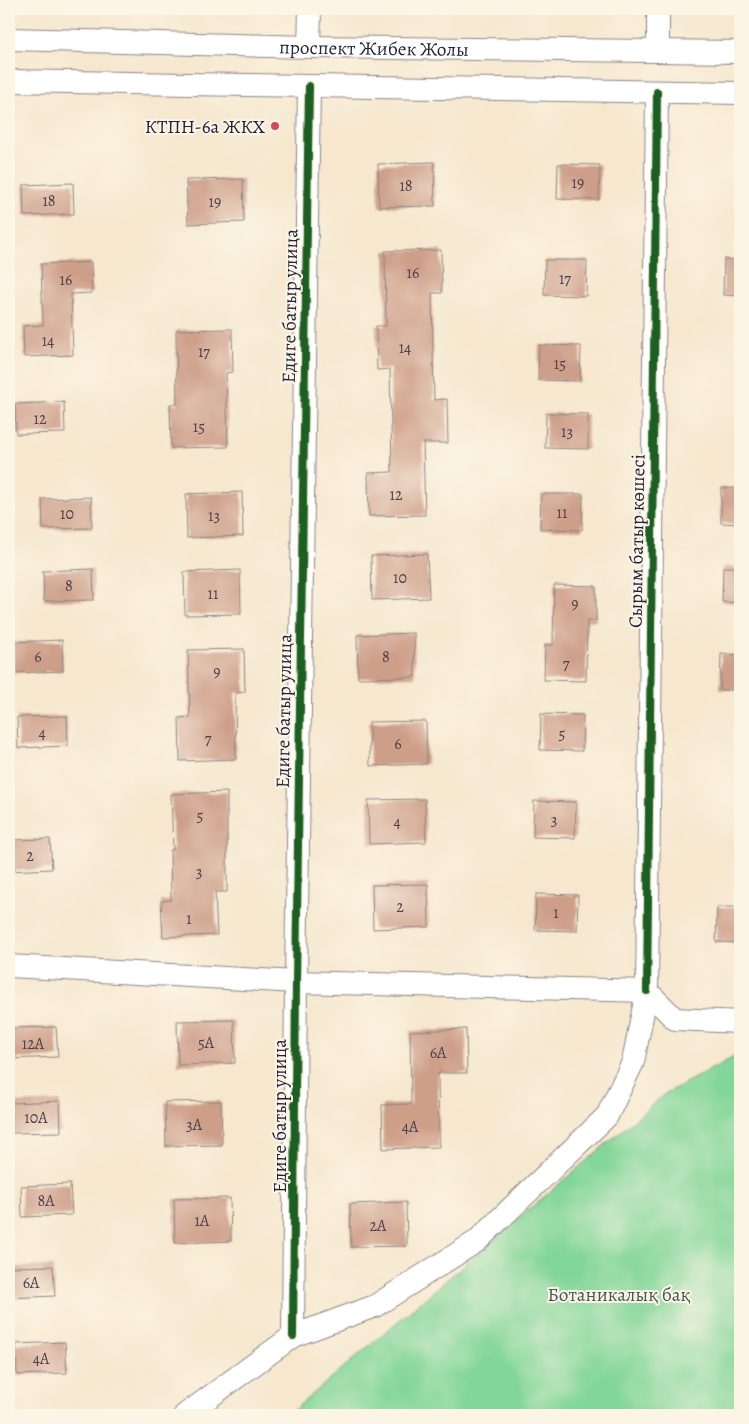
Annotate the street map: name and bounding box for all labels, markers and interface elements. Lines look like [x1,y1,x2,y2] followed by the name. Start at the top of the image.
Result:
[279,34,469,63] street label: проспект Жибек Жолы
[145,114,266,140] place label: КТПН-6а ЖКХ
[269,120,281,132] marker: КТПН-6а ЖКХ
[572,172,584,194] house number: 19
[399,175,413,197] house number: 18
[42,190,56,212] house number: 18
[209,191,221,213] house number: 19
[276,228,304,383] street label: Едиге батыр улица
[407,262,419,284] house number: 16
[559,268,571,290] house number: 17
[60,269,72,291] house number: 16
[42,330,54,352] house number: 14
[399,337,411,359] house number: 14
[198,341,210,363] house number: 17
[554,353,566,375] house number: 15
[33,408,47,430] house number: 12
[193,416,205,438] house number: 15
[561,421,573,443] house number: 13
[622,454,652,628] street label: Сырым батыр көшесі
[389,484,403,506] house number: 12
[557,502,568,524] house number: 11
[60,503,74,525] house number: 10
[208,505,220,527] house number: 13
[393,567,407,589] house number: 10
[65,575,73,597] house number: 8
[208,583,219,605] house number: 11
[571,593,579,615] house number: 9
[270,633,298,788] street label: Едиге батыр улица
[34,646,42,668] house number: 6
[382,646,390,668] house number: 8
[563,653,570,675] house number: 7
[213,661,221,683] house number: 9
[38,722,46,744] house number: 4
[559,723,566,745] house number: 5
[205,728,212,750] house number: 7
[394,733,402,755] house number: 6
[197,805,204,827] house number: 5
[551,809,557,831] house number: 3
[393,811,401,833] house number: 4
[26,845,34,867] house number: 2
[196,861,202,883] house number: 3
[396,896,404,918] house number: 2
[553,902,559,924] house number: 1
[186,908,192,930] house number: 1
[198,1032,215,1054] house number: 5А
[22,1033,45,1055] house number: 12А
[267,1039,293,1193] street label: Едиге батыр улица
[430,1042,447,1064] house number: 6А
[24,1107,48,1129] house number: 10А
[186,1114,203,1136] house number: 3А
[402,1116,419,1138] house number: 4А
[37,1190,55,1212] house number: 8А
[195,1210,210,1232] house number: 1А
[370,1215,387,1237] house number: 2А
[23,1272,40,1294] house number: 6А
[547,1282,691,1308] park label: Ботаникалық бақ
[33,1348,50,1370] house number: 4А

